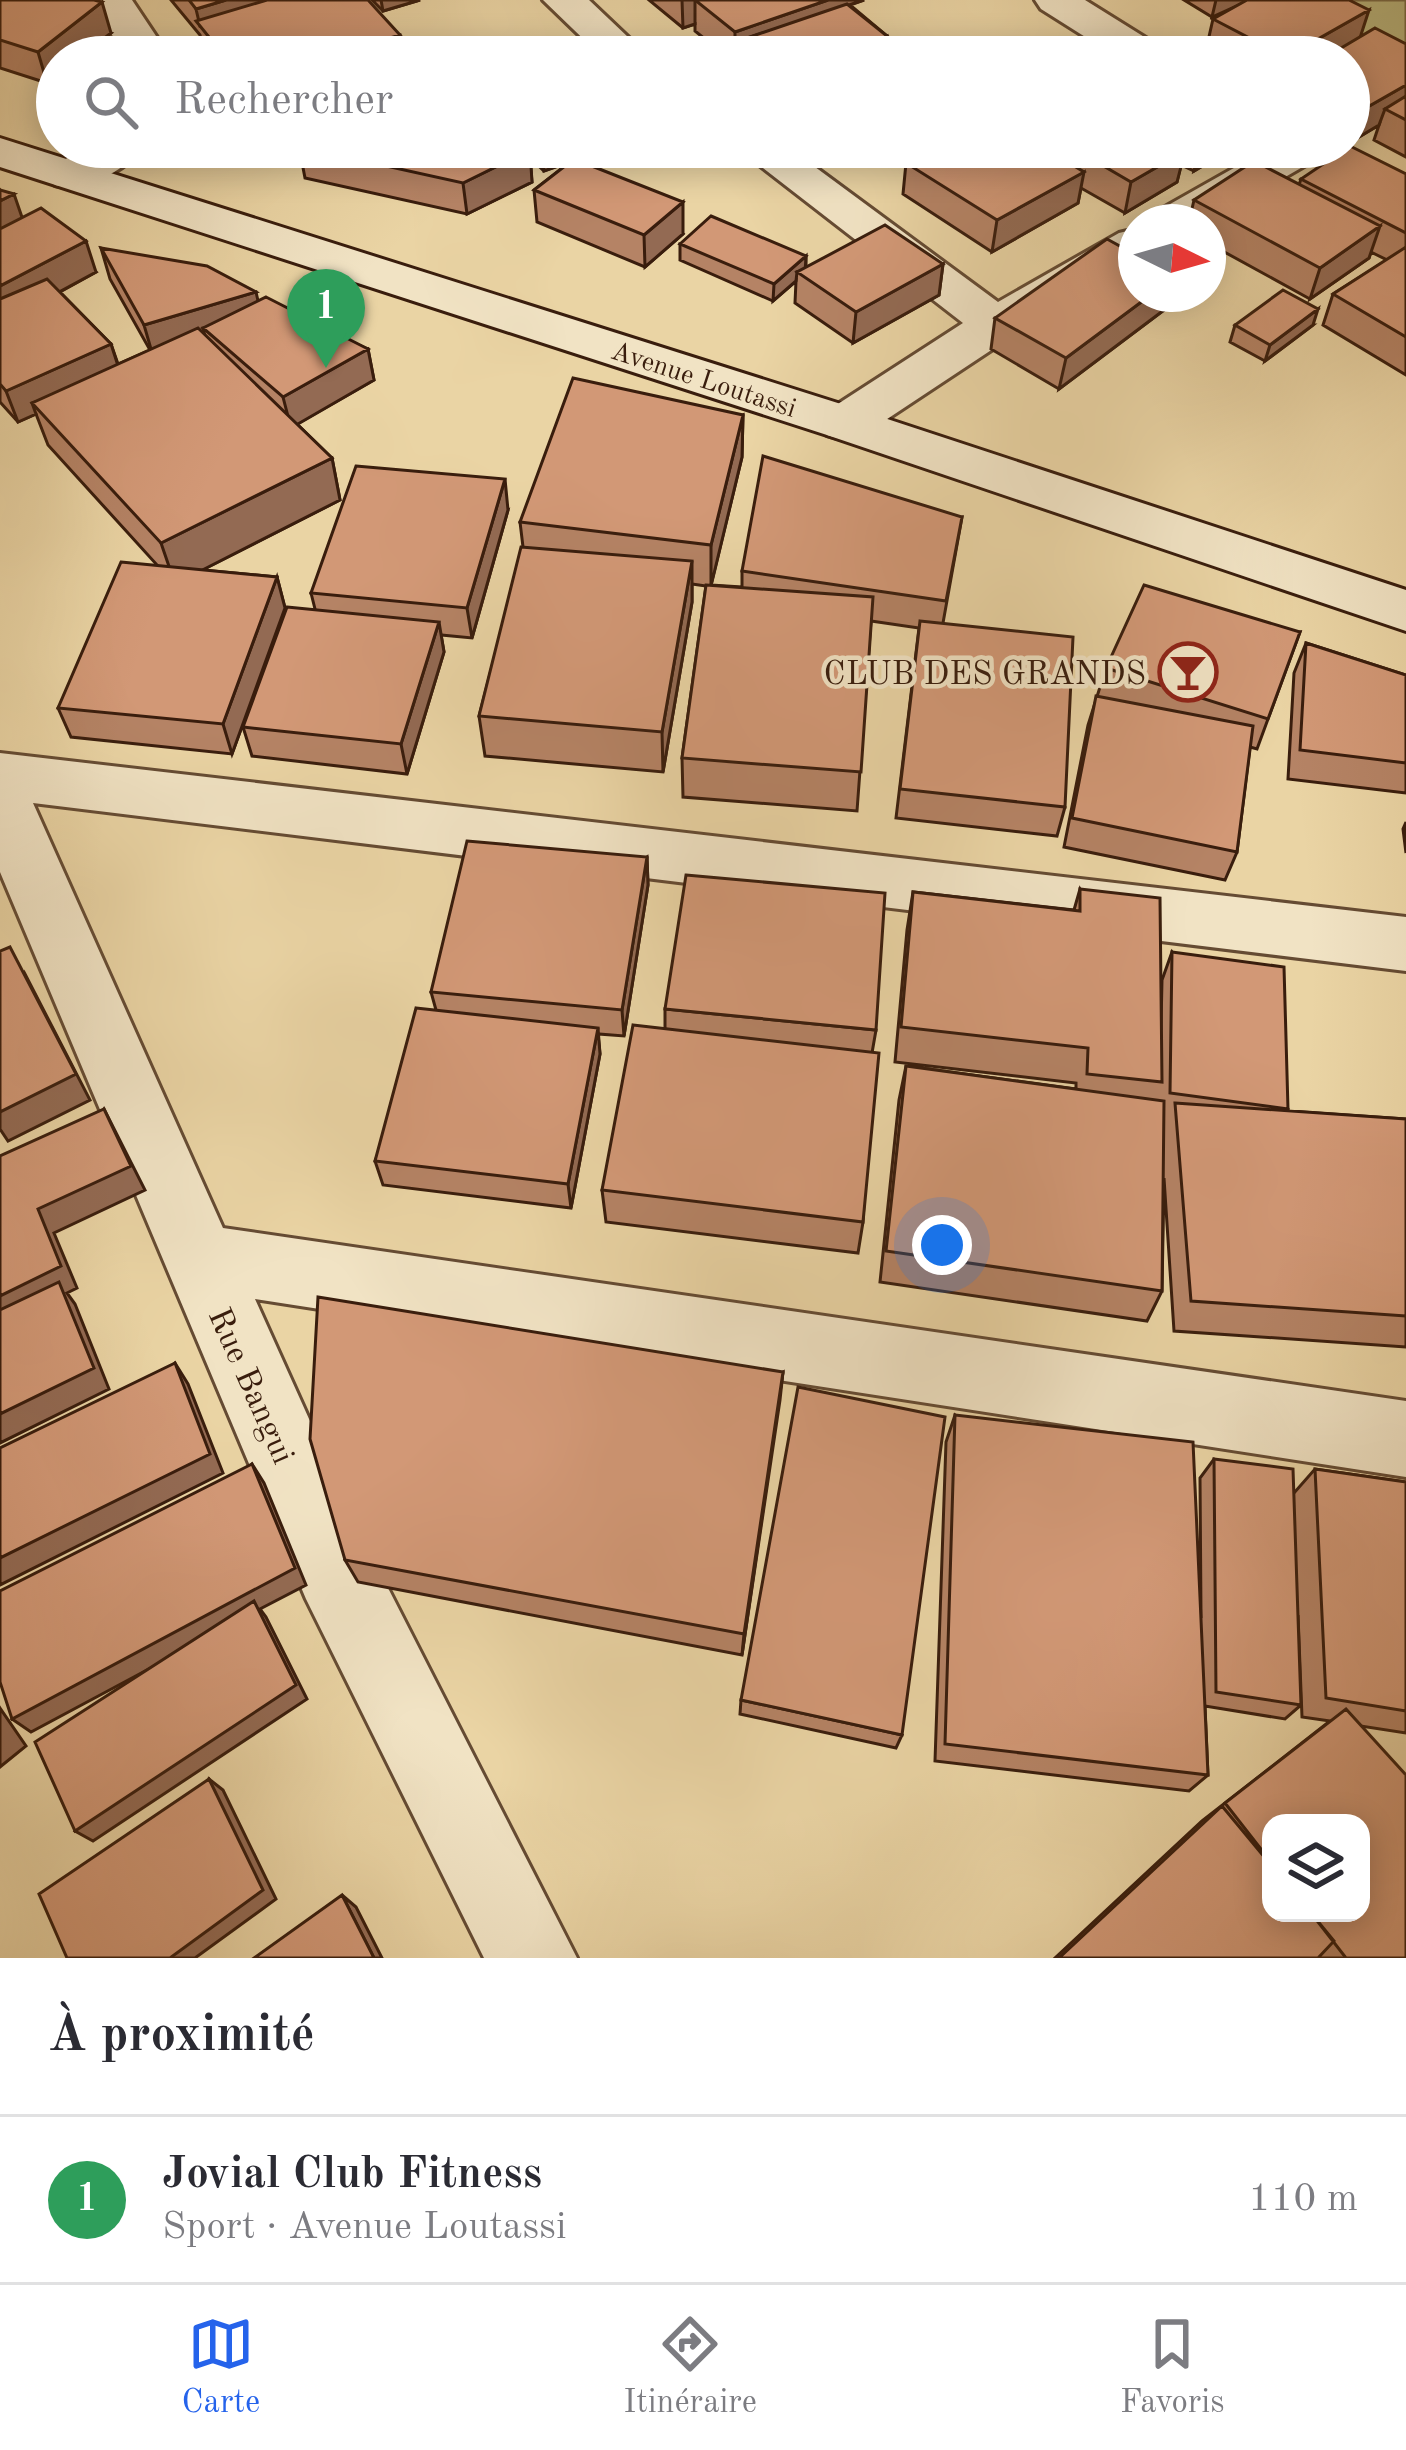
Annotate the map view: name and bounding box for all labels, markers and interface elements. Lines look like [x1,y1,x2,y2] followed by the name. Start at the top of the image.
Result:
[36,36,1370,168] search box
[78,69,144,135] icon: search
[174,79,393,124] text: Rechercher
[1118,204,1226,312] north arrow
[287,269,365,368] pin: 1
[608,338,799,423] street label: Avenue Loutassi
[1157,641,1219,703] bar icon: CLUB DES GRANDS
[824,659,1146,692] place label: CLUB DES GRANDS
[912,1215,972,1275] your location
[201,1303,299,1469] street label: Rue Bangui
[1262,1814,1370,1922] map controls
[1262,1814,1370,1922] button: layers
[48,2011,315,2062] text: À proximité
[162,2153,542,2198] text: Jovial Club Fitness
[76,2180,98,2219] text: 1
[1248,2180,1358,2219] text: 110 m
[162,2208,567,2247] text: Sport · Avenue Loutassi
[181,2311,260,2424] tab: Carte
[623,2311,757,2424] tab: Itinéraire
[1120,2311,1225,2424] tab: Favoris

